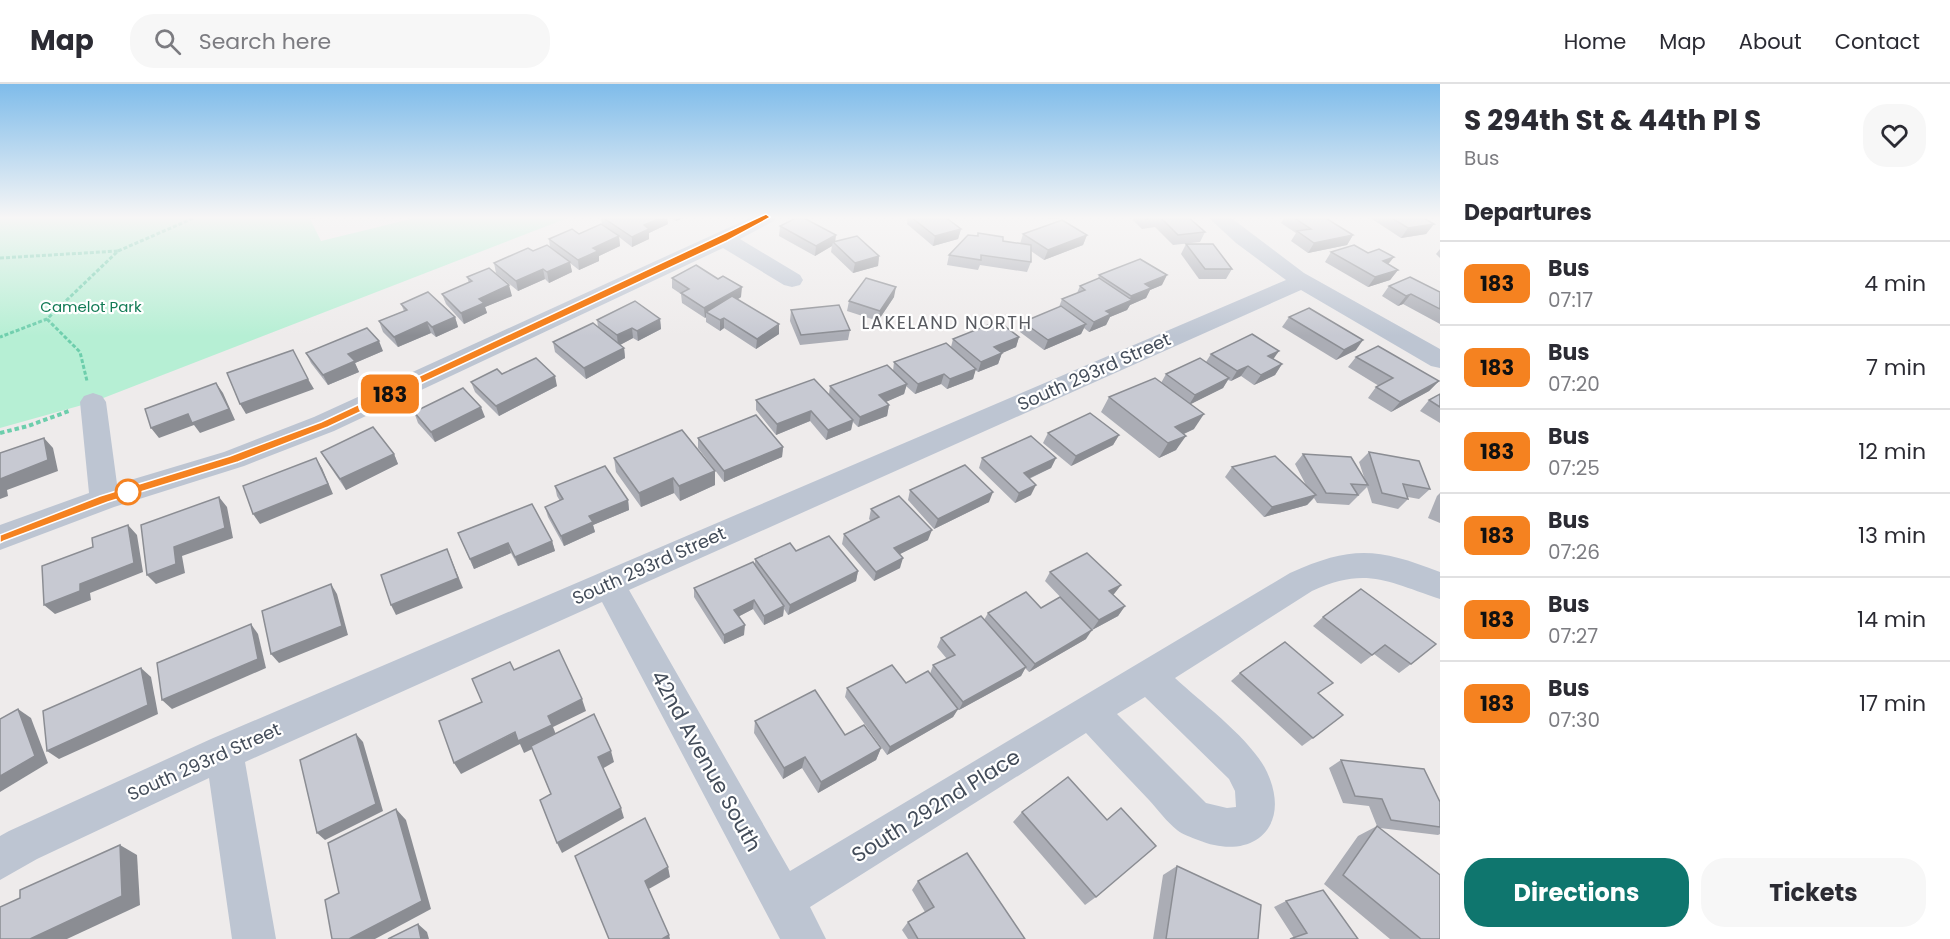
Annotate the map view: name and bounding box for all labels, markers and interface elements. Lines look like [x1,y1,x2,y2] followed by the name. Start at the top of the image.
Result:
[130,14,550,68] search box
[30,21,94,60] text: Map
[151,25,184,58] icon: search
[199,26,331,57] text: Search here
[1564,27,1626,56] text: Home
[1659,27,1706,56] text: Map
[1739,27,1802,56] text: About
[1835,27,1920,56] text: Contact
[1464,101,1761,140] text: S 294th St & 44th Pl S
[1863,104,1926,167] button: heart
[1464,144,1500,172] text: Bus
[1464,197,1592,228] text: Departures
[1548,253,1590,284] text: Bus
[1864,268,1926,299] text: 4 min
[1480,269,1514,298] text: 183
[1548,286,1593,314] text: 07:17
[40,296,142,317] park label: Camelot Park
[862,310,1032,335] district label: LAKELAND NORTH
[1013,327,1174,417] street label: South 293rd Street
[1548,337,1590,368] text: Bus
[1866,352,1926,383] text: 7 min
[1480,353,1514,382] text: 183
[1548,370,1600,398] text: 07:20
[356,374,424,414] line badge: 183
[373,380,407,409] text: 183
[1548,421,1590,452] text: Bus
[1858,436,1926,467] text: 12 min
[1480,437,1514,466] text: 183
[1548,454,1600,482] text: 07:25
[115,479,141,505] unlabelled marker
[1548,505,1590,536] text: Bus
[1858,520,1926,551] text: 13 min
[568,521,729,611] street label: South 293rd Street
[1480,521,1514,550] text: 183
[1548,538,1600,566] text: 07:26
[1548,589,1590,620] text: Bus
[1857,604,1926,635] text: 14 min
[1480,605,1514,634] text: 183
[1548,622,1598,650] text: 07:27
[644,665,768,857] street label: 42nd Avenue South
[1548,673,1590,704] text: Bus
[1859,688,1926,719] text: 17 min
[1480,689,1514,718] text: 183
[1548,706,1600,734] text: 07:30
[123,717,284,807] street label: South 293rd Street
[846,742,1026,869] street label: South 292nd Place
[1464,858,1689,927] button: Directions
[1701,858,1926,927] button: Tickets

